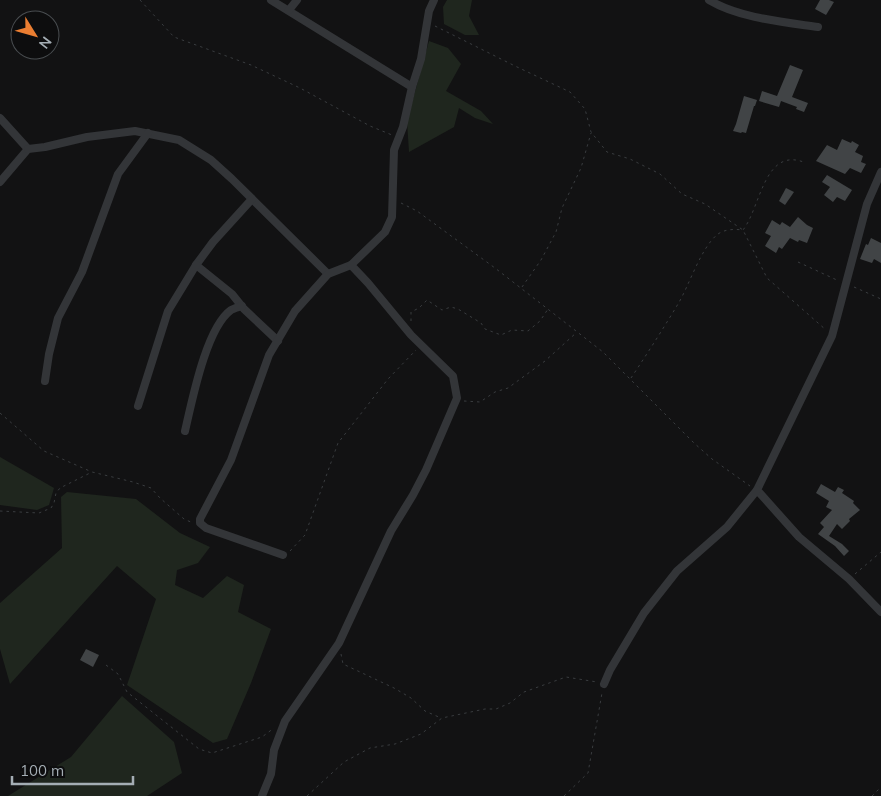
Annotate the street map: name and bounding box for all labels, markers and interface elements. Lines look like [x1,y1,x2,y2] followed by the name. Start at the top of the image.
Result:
[10,10,60,60] north arrow
[35,33,56,52] text: N
[12,754,134,786] scale bar
[20,761,64,780] text: 100 m

